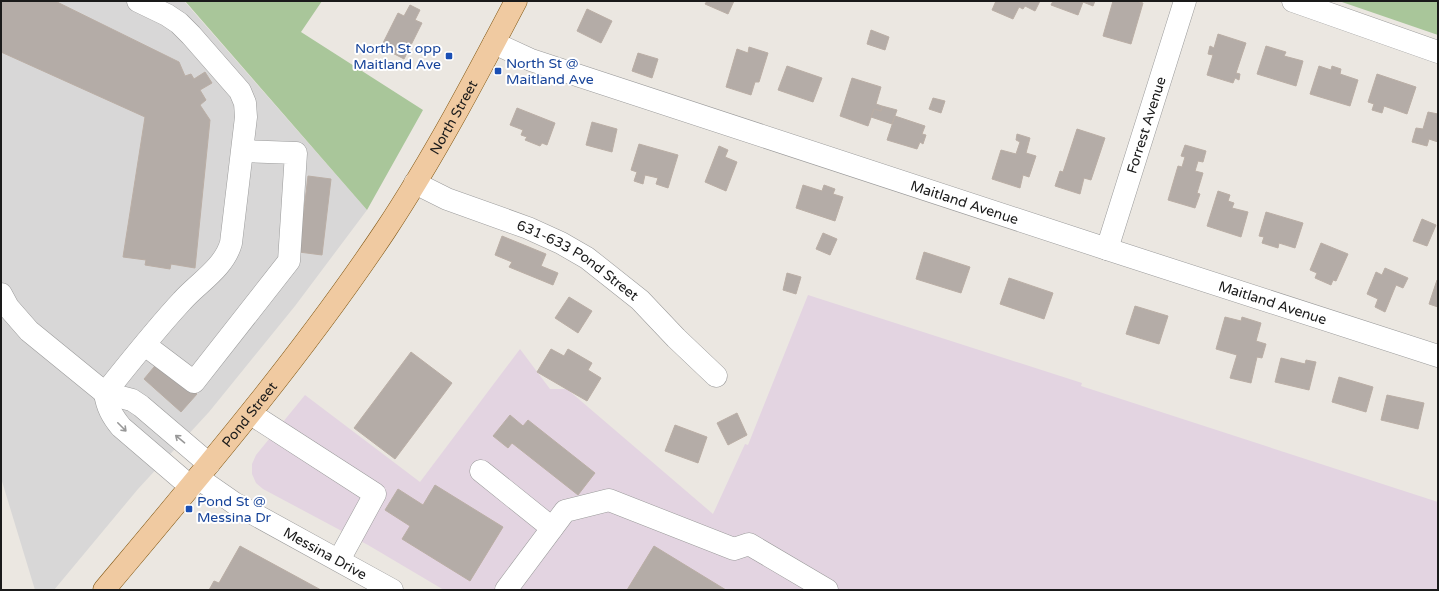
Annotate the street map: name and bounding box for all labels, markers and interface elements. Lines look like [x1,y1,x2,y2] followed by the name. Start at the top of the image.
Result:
[353,40,441,73] place label: North St opp Maitland Ave
[444,51,454,61] marker: North St opp Maitland Ave
[506,55,594,88] place label: North St @ Maitland Ave
[493,66,503,76] marker: North St @ Maitland Ave
[1123,74,1170,176] street label: Forrest Avenue
[426,77,482,158] street label: North Street
[908,177,1021,228] street label: Maitland Avenue
[514,217,642,305] street label: 631-633 Pond Street
[1216,278,1329,328] street label: Maitland Avenue
[218,378,281,451] street label: Pond Street
[117,422,127,432] one-way arrow
[174,434,185,443] one-way arrow
[197,493,272,526] place label: Pond St @ Messina Dr
[184,504,194,514] marker: Pond St @ Messina Dr
[280,524,370,584] street label: Messina Drive

